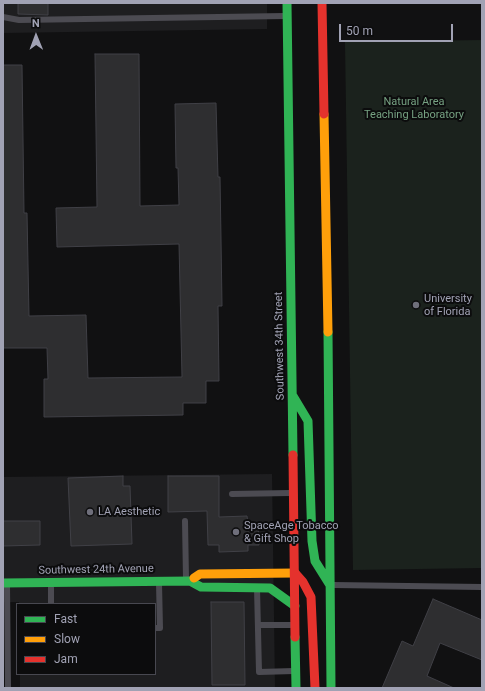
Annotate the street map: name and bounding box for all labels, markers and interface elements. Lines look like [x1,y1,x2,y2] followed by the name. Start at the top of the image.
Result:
[16,16,56,56] north arrow
[341,16,455,42] scale bar
[32,17,40,30] text: N
[346,24,373,38] text: 50 m
[364,95,464,121] park label: Natural Area Teaching Laboratory
[272,292,288,400] street label: Southwest 34th Street
[424,292,472,318] place label: University of Florida
[411,300,421,310] marker: University of Florida
[98,505,160,519] place label: LA Aesthetic
[85,507,95,517] marker: LA Aesthetic
[244,519,338,545] place label: SpaceAge Tobacco & Gift Shop
[231,527,241,537] marker: SpaceAge Tobacco & Gift Shop
[38,562,154,578] street label: Southwest 24th Avenue
[16,603,156,675] legend
[54,612,77,626] text: Fast
[54,632,80,646] text: Slow
[54,652,78,666] text: Jam

